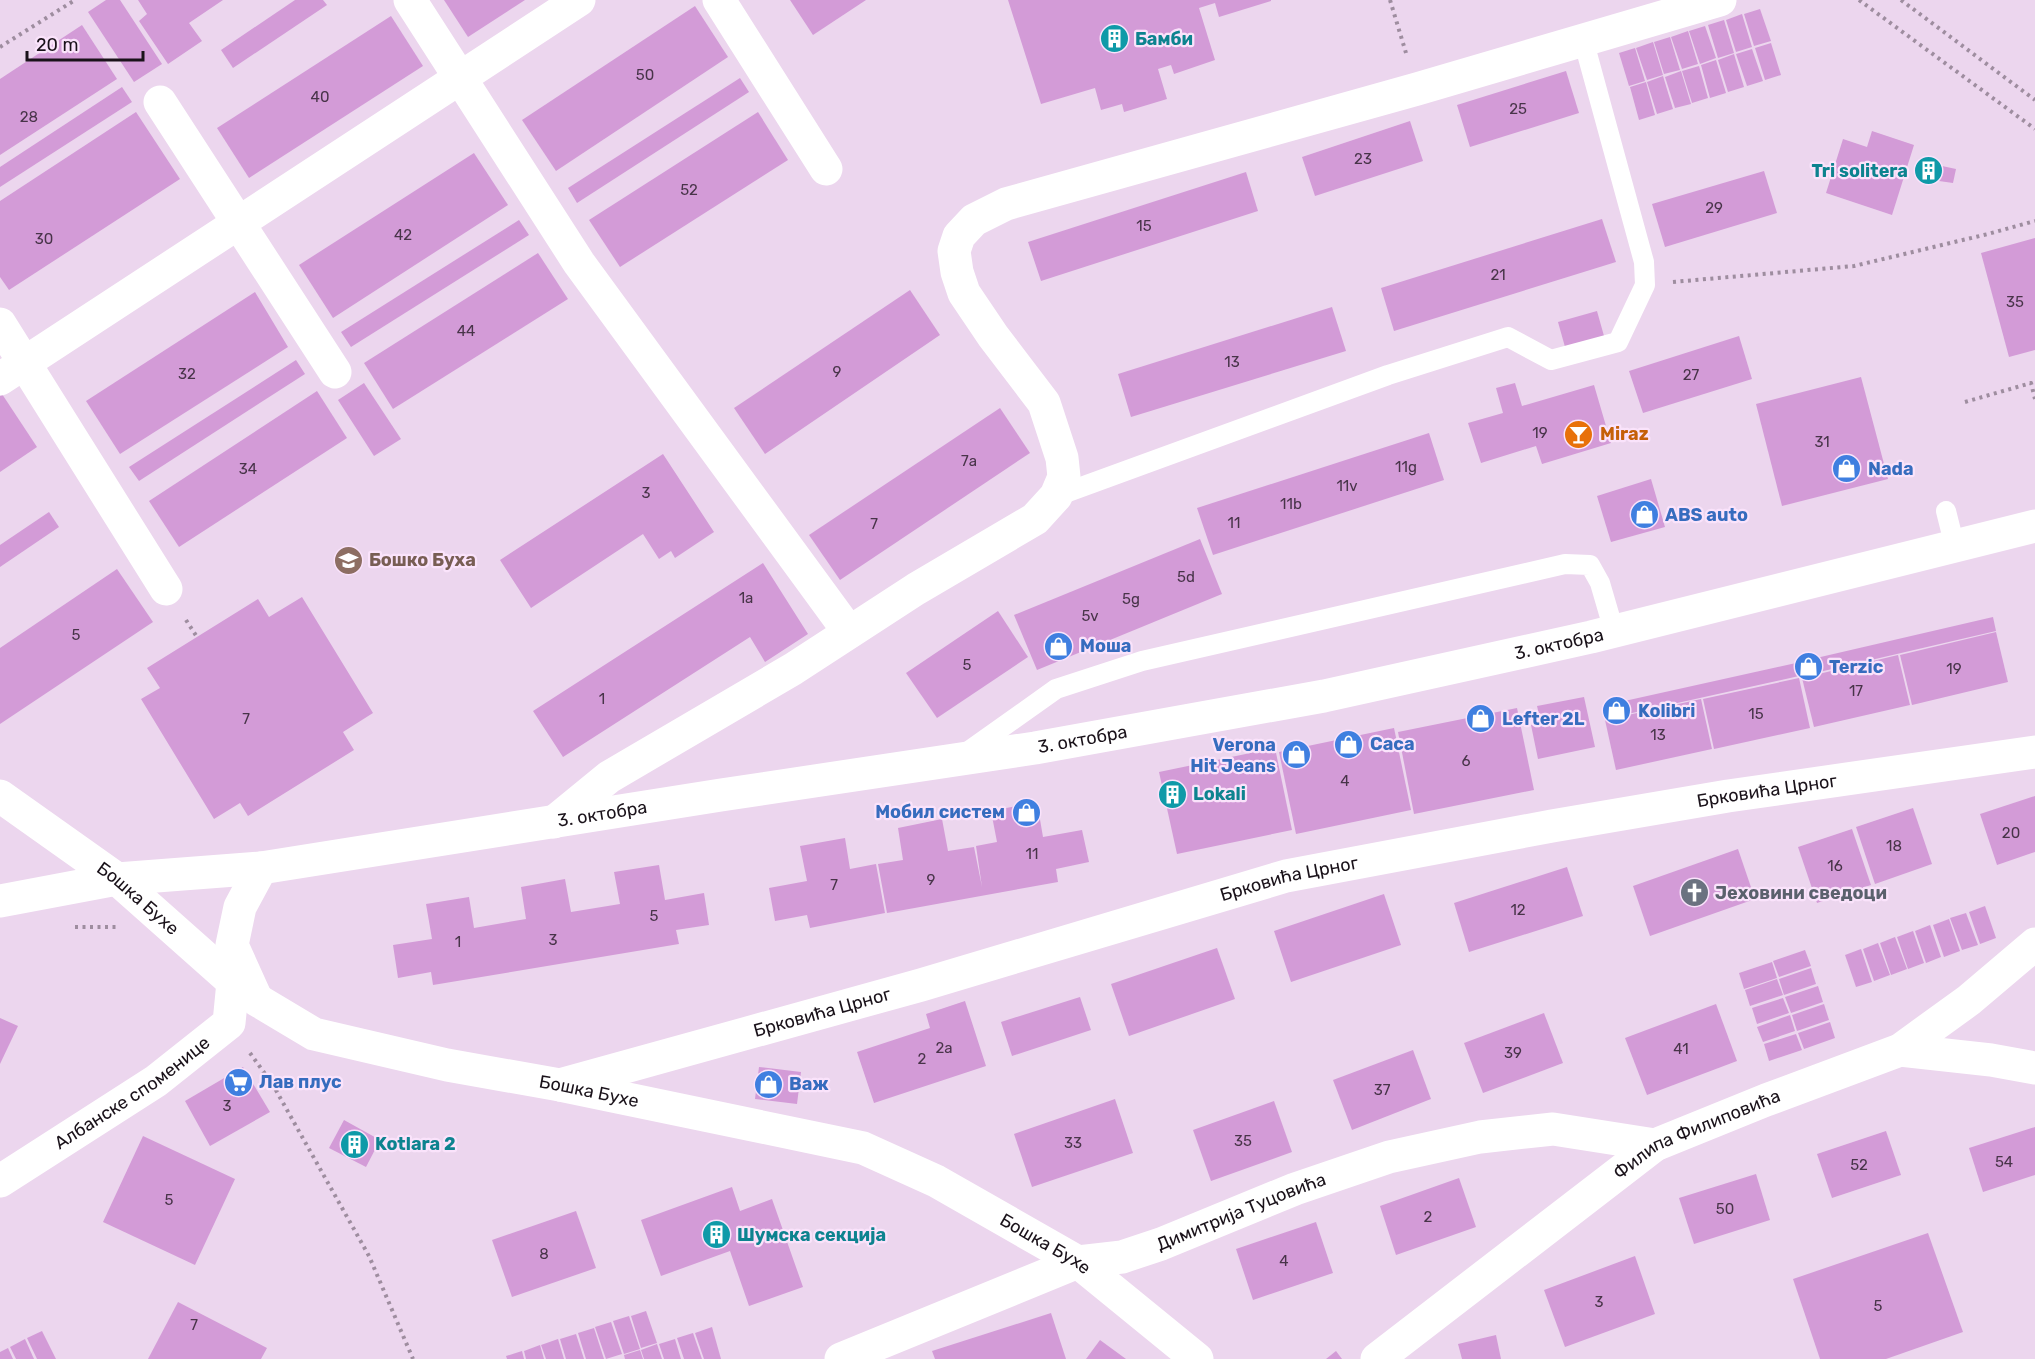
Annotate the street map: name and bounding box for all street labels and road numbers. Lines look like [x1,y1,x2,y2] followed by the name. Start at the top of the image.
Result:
[1512,623,1606,665] street label: 3. октобра
[1036,721,1129,758] street label: 3. октобра
[1695,769,1839,812] street label: Брковића Црног
[556,796,649,832] street label: 3. октобра
[1217,852,1360,906] street label: Брковића Црног
[93,857,184,940] street label: Бошка Бухе
[751,983,893,1042] street label: Брковића Црног
[50,1032,214,1154] street label: Албанске споменице
[537,1071,641,1112] street label: Бошка Бухе
[1609,1085,1783,1184] street label: Филипа Филиповића
[1153,1168,1329,1256] street label: Димитрија Туцовића
[996,1209,1095,1279] street label: Бошка Бухе

